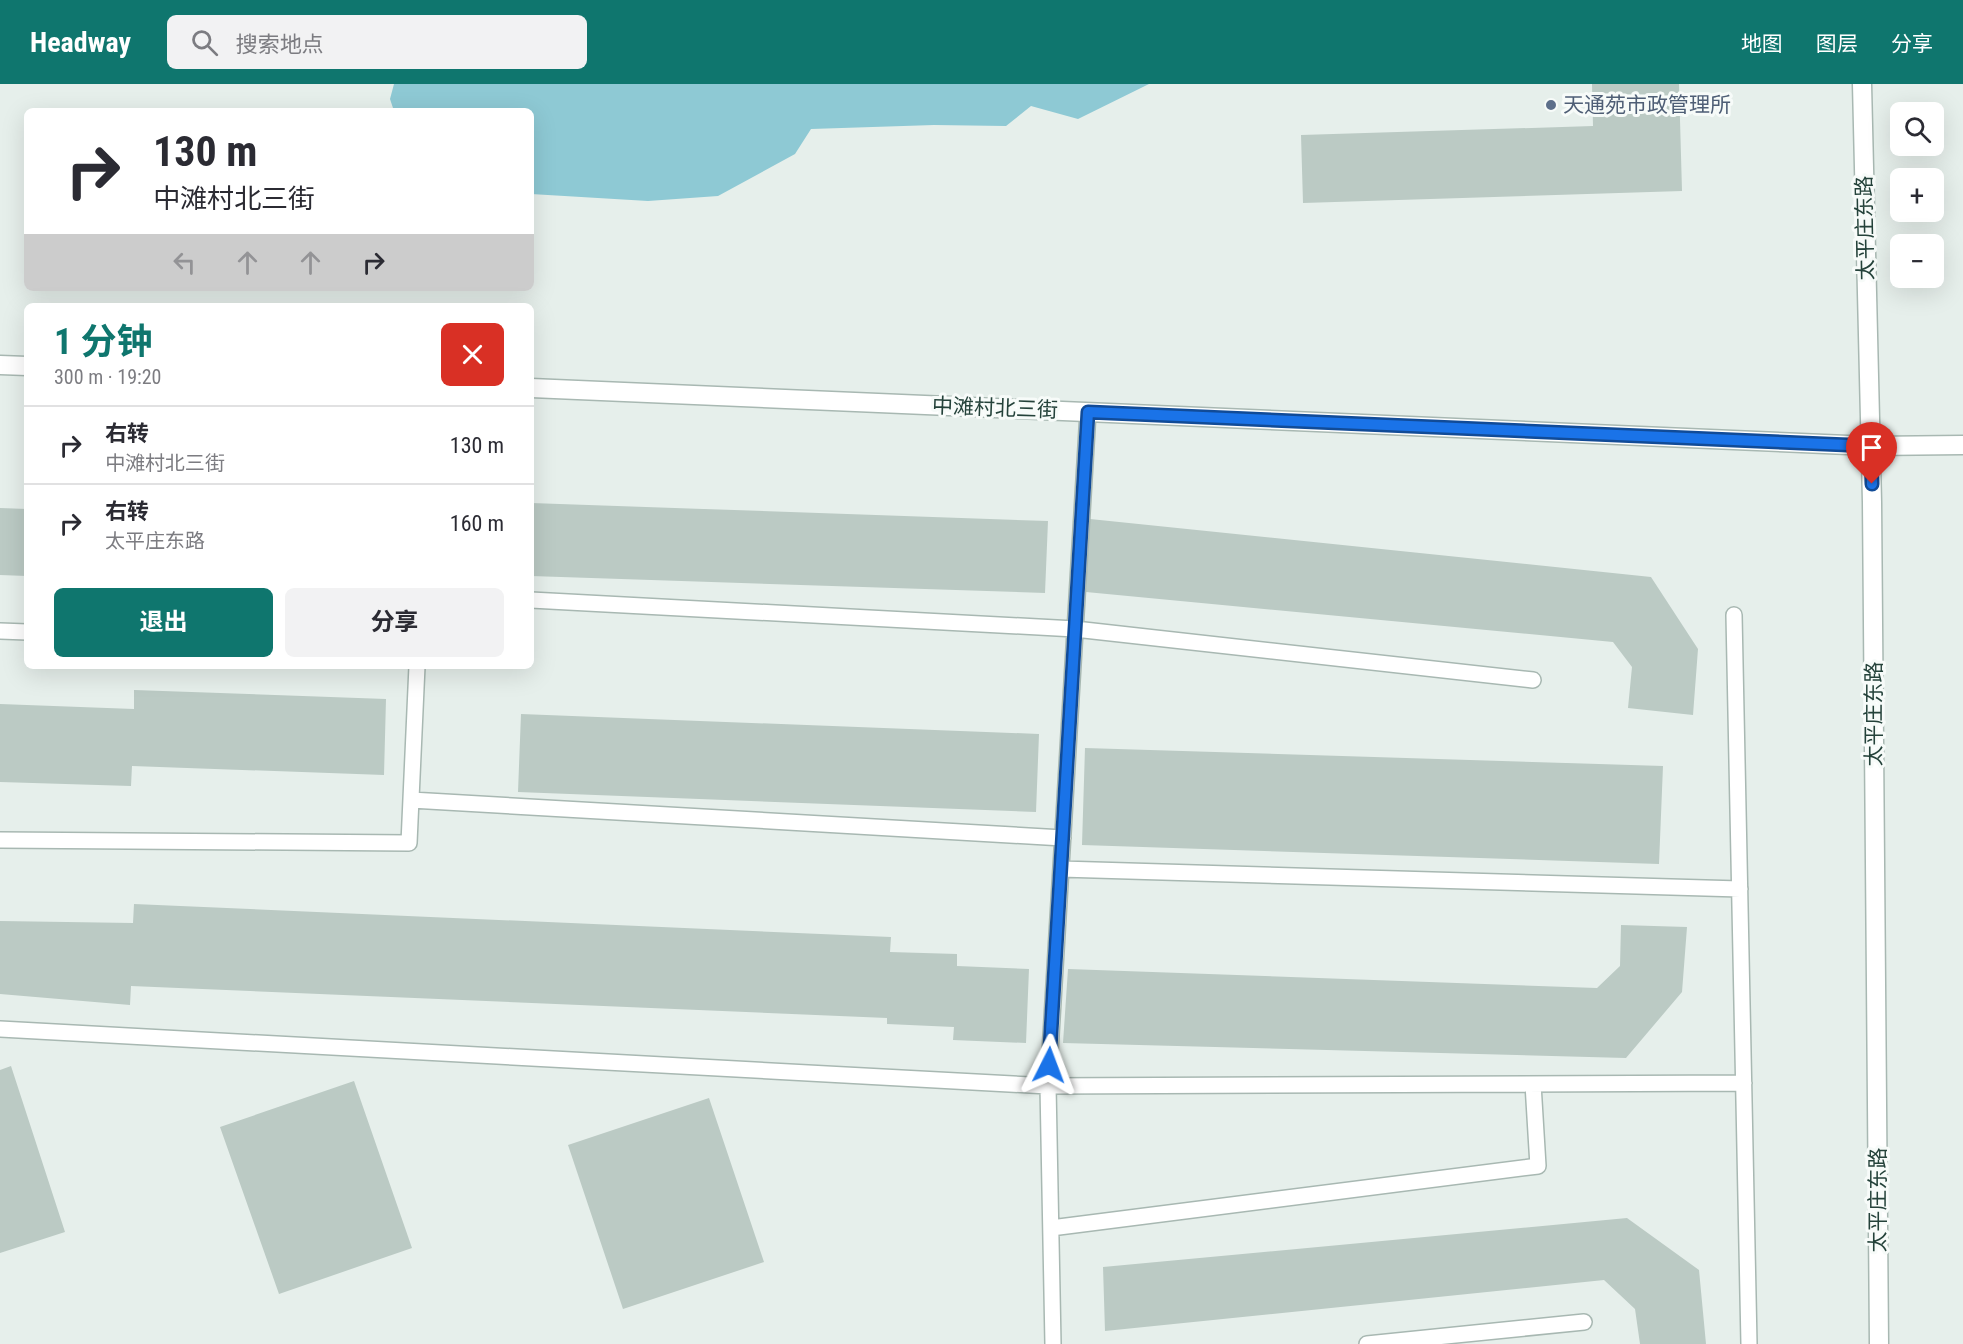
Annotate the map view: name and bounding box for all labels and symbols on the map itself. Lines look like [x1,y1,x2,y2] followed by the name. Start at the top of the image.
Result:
[1563,93,1731,117] place label: 天通苑市政管理所
[1544,98,1558,112] marker: 天通苑市政管理所
[1852,175,1878,281] street label: 太平庄东路
[932,394,1058,422] street label: 中滩村北三街
[1846,422,1897,484] pin
[1862,662,1886,767] street label: 太平庄东路
[1017,1033,1081,1097] position arrow
[1866,1148,1890,1253] street label: 太平庄东路

